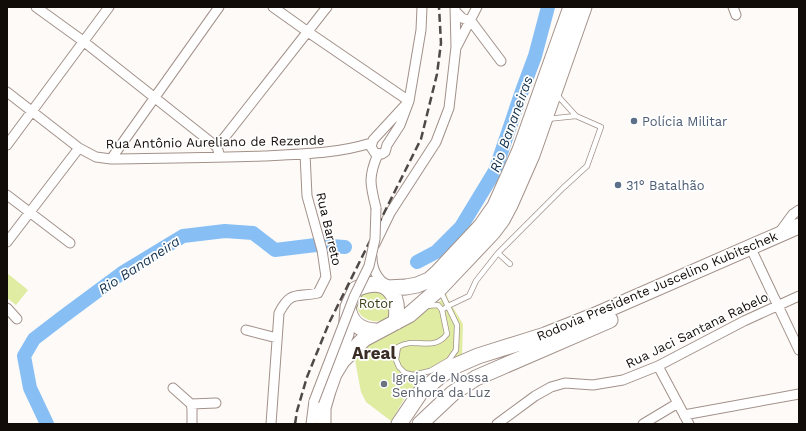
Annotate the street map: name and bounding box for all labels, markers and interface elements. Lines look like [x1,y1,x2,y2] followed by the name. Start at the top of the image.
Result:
[486,74,536,174] water label: Rio Bananeiras
[642,114,727,129] place label: Polícia Militar
[629,116,639,126] marker: Polícia Militar
[106,133,324,151] street label: Rua Antônio Aureliano de Rezende
[626,178,705,193] place label: 31° Batalhão
[613,180,623,190] marker: 31° Batalhão
[313,191,345,267] street label: Rua Barreto
[534,228,780,344] street label: Rodovia Presidente Juscelino Kubitschek
[95,233,183,297] water label: Rio Bananeira
[623,289,771,371] street label: Rua Jaci Santana Rabelo
[359,296,393,311] park label: Rotor
[352,343,396,363] district label: Areal
[392,370,491,400] place label: Igreja de Nossa Senhora da Luz
[379,379,389,389] marker: Igreja de Nossa Senhora da Luz

